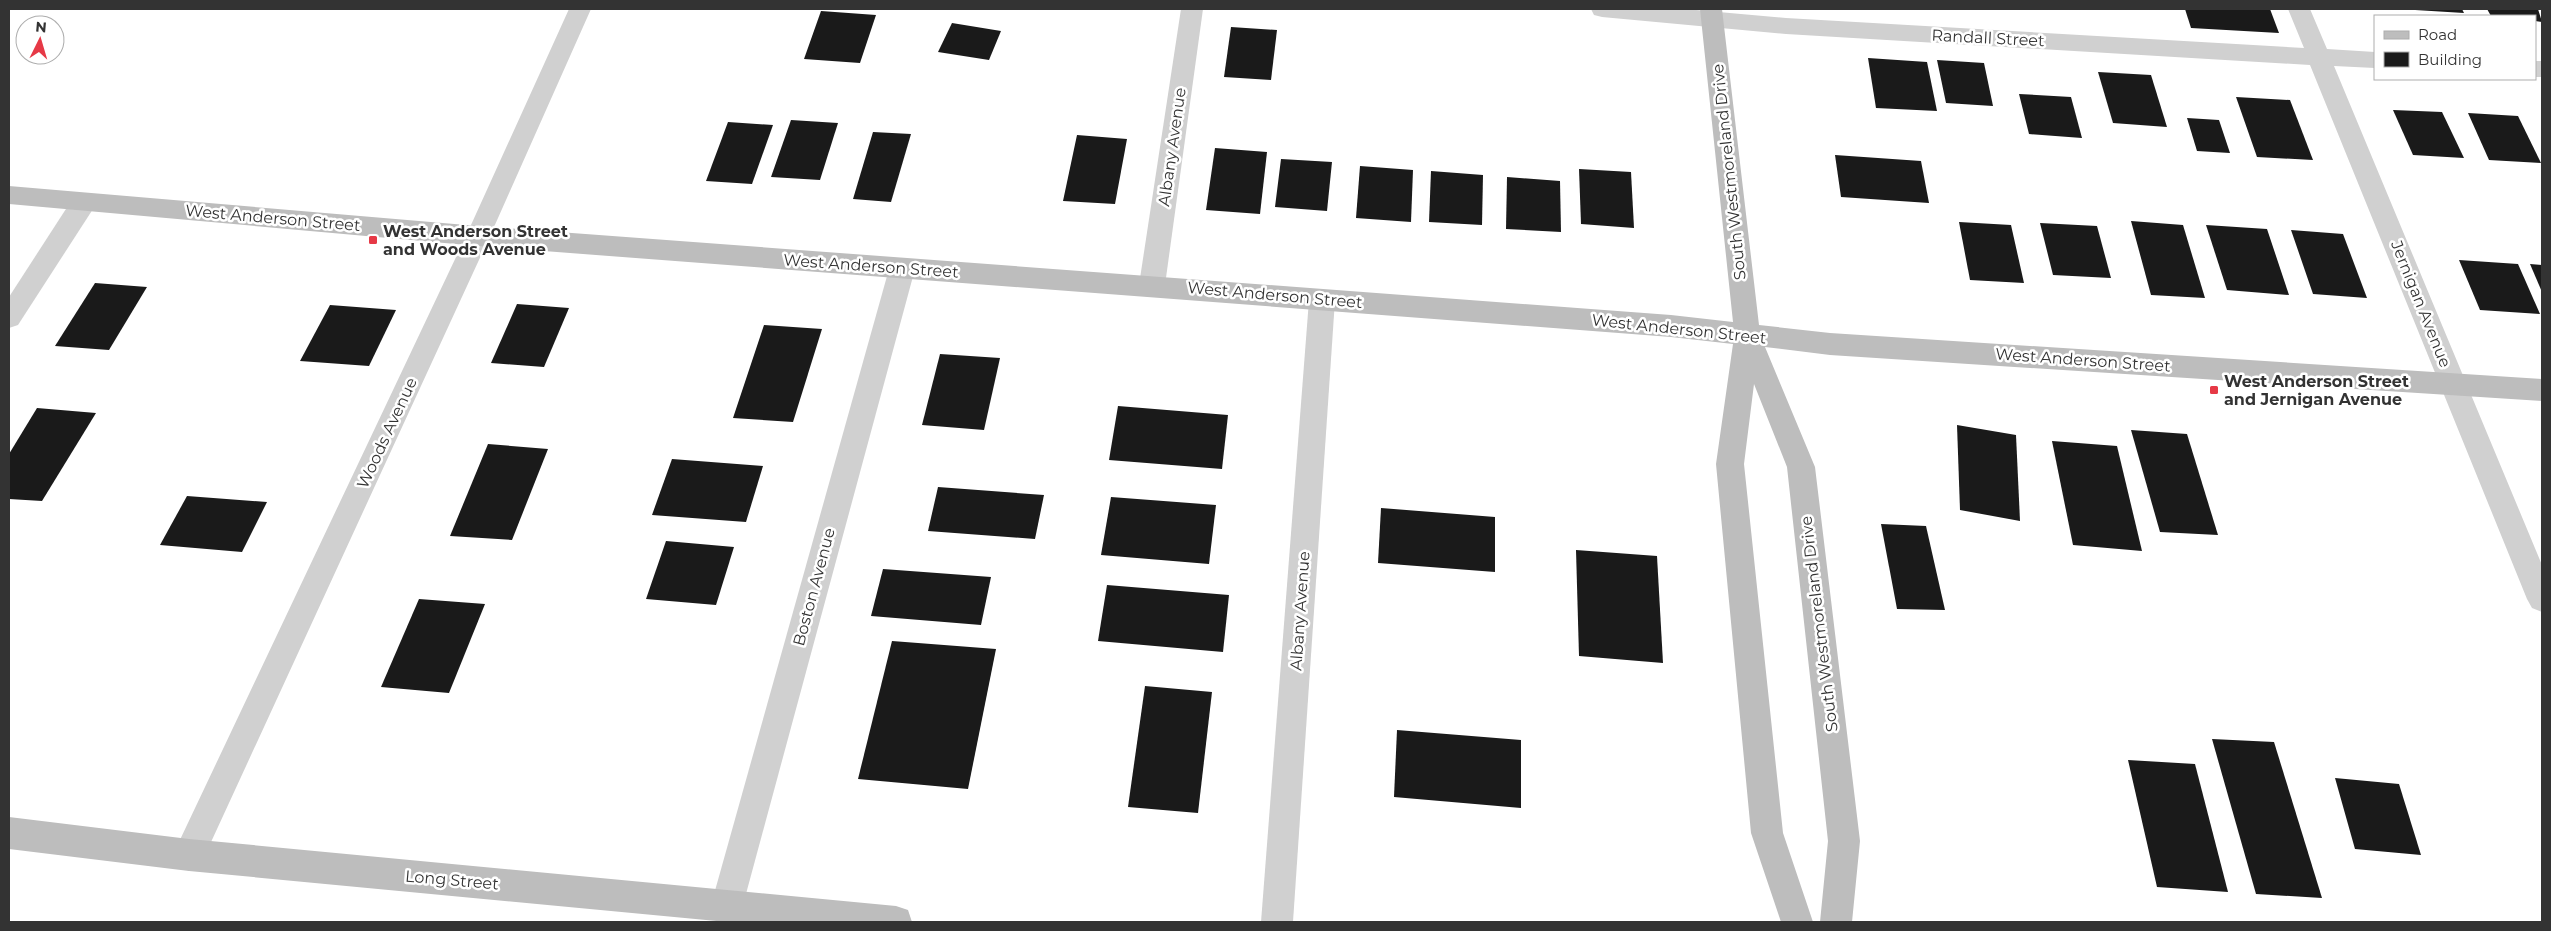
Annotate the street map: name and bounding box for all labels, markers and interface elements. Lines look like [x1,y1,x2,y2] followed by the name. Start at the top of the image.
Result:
[15,15,65,65] north arrow
[2374,15,2536,80] legend
[35,18,48,37] text: N
[2418,25,2457,44] text: Road
[1931,26,2046,50] street label: Randall Street
[2418,50,2482,69] text: Building
[1708,63,1750,281] street label: South Westmoreland Drive
[1154,86,1190,208] street label: Albany Avenue
[185,201,362,235] street label: West Anderson Street
[383,222,568,259] place label: West Anderson Street and Woods Avenue
[367,234,379,246] marker: West Anderson Street and Woods Avenue
[2387,237,2455,370] street label: Jernigan Avenue
[783,250,960,282] street label: West Anderson Street
[1187,278,1364,312] street label: West Anderson Street
[1591,310,1768,348] street label: West Anderson Street
[1995,344,2172,376] street label: West Anderson Street
[2224,372,2409,409] place label: West Anderson Street and Jernigan Avenue
[353,375,421,491] street label: Woods Avenue
[2208,384,2220,396] marker: West Anderson Street and Jernigan Avenue
[1796,515,1842,733] street label: South Westmoreland Drive
[789,526,839,648] street label: Boston Avenue
[1286,551,1314,671] street label: Albany Avenue
[405,866,500,894] street label: Long Street

